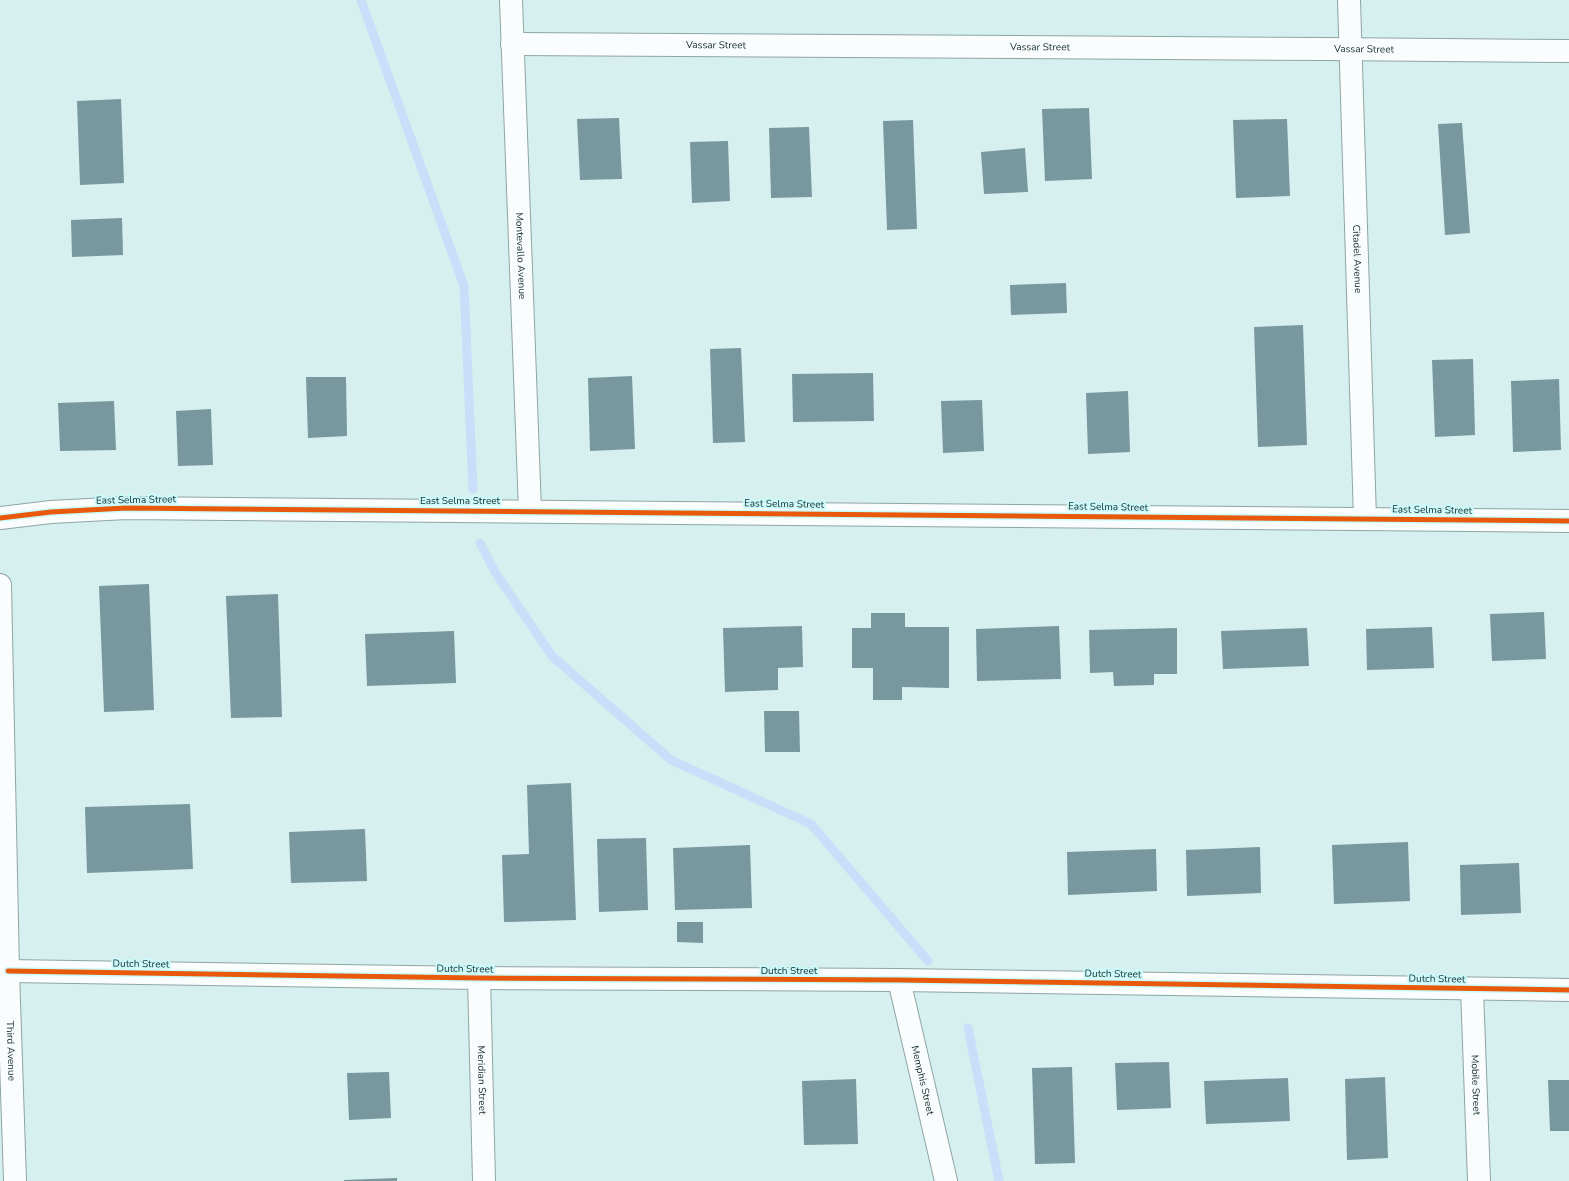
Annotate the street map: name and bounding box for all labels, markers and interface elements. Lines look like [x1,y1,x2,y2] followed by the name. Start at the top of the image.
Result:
[685,38,747,52] street label: Vassar Street
[1009,40,1071,54] street label: Vassar Street
[1333,42,1395,57] street label: Vassar Street
[512,212,529,300] street label: Montevallo Avenue
[1349,224,1365,293] street label: Citadel Avenue
[96,492,177,508] street label: East Selma Street
[420,494,501,508] street label: East Selma Street
[744,496,825,512] street label: East Selma Street
[1068,499,1149,515] street label: East Selma Street
[1392,502,1473,518] street label: East Selma Street
[113,957,170,972] street label: Dutch Street
[437,962,494,977] street label: Dutch Street
[761,964,818,978] street label: Dutch Street
[1085,967,1142,982] street label: Dutch Street
[1409,972,1466,987] street label: Dutch Street
[3,1021,19,1081] street label: Third Avenue
[908,1044,937,1117] street label: Memphis Street
[474,1045,489,1115] street label: Meridian Street
[1467,1054,1484,1116] street label: Mobile Street

